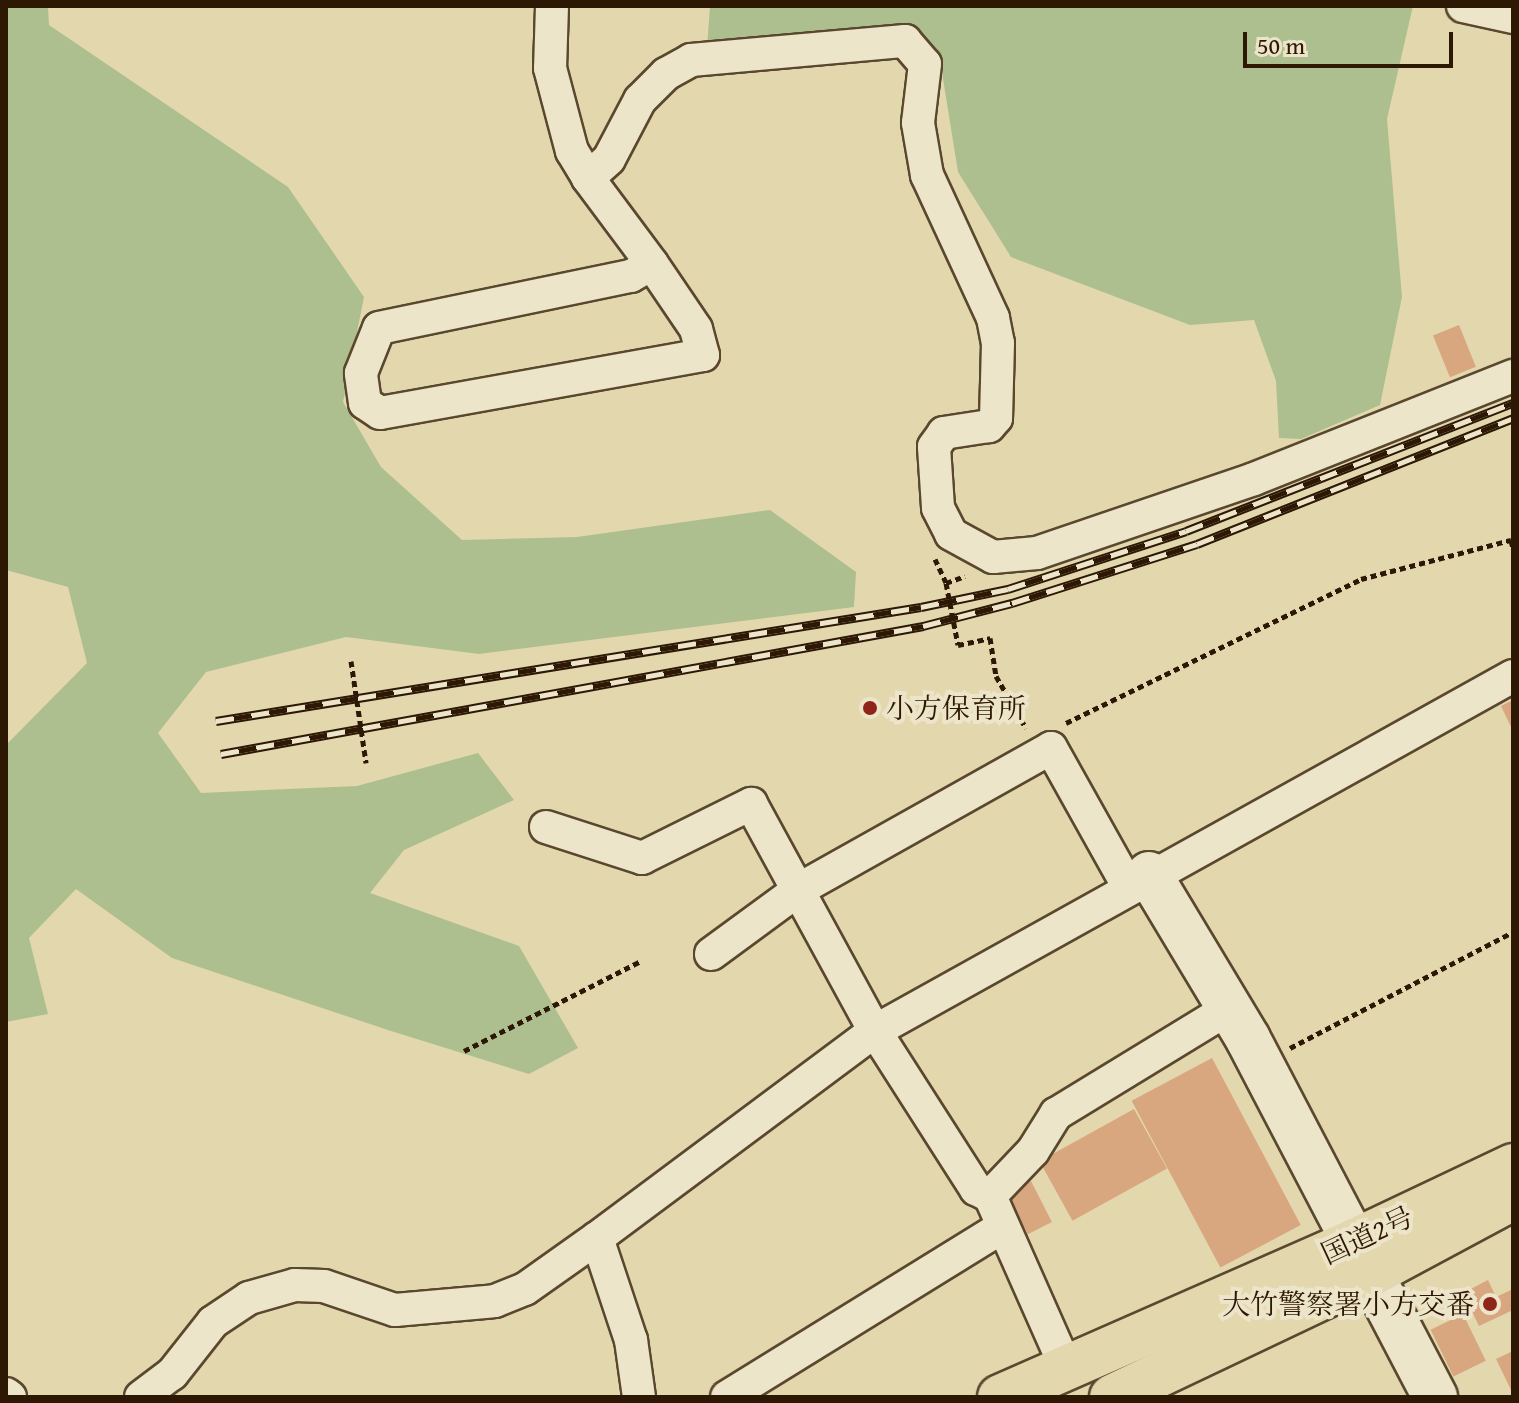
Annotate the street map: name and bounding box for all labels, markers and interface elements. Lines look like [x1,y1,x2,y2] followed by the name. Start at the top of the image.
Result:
[1247,16,1457,66] scale bar
[1257,28,1305,63] text: 50 m
[886,691,1026,725] place label: 小方保育所
[861,699,879,717] marker: 小方保育所
[1316,1199,1418,1271] street label: 国道2号
[1222,1287,1474,1321] place label: 大竹警察署小方交番
[1481,1295,1499,1313] marker: 大竹警察署小方交番

